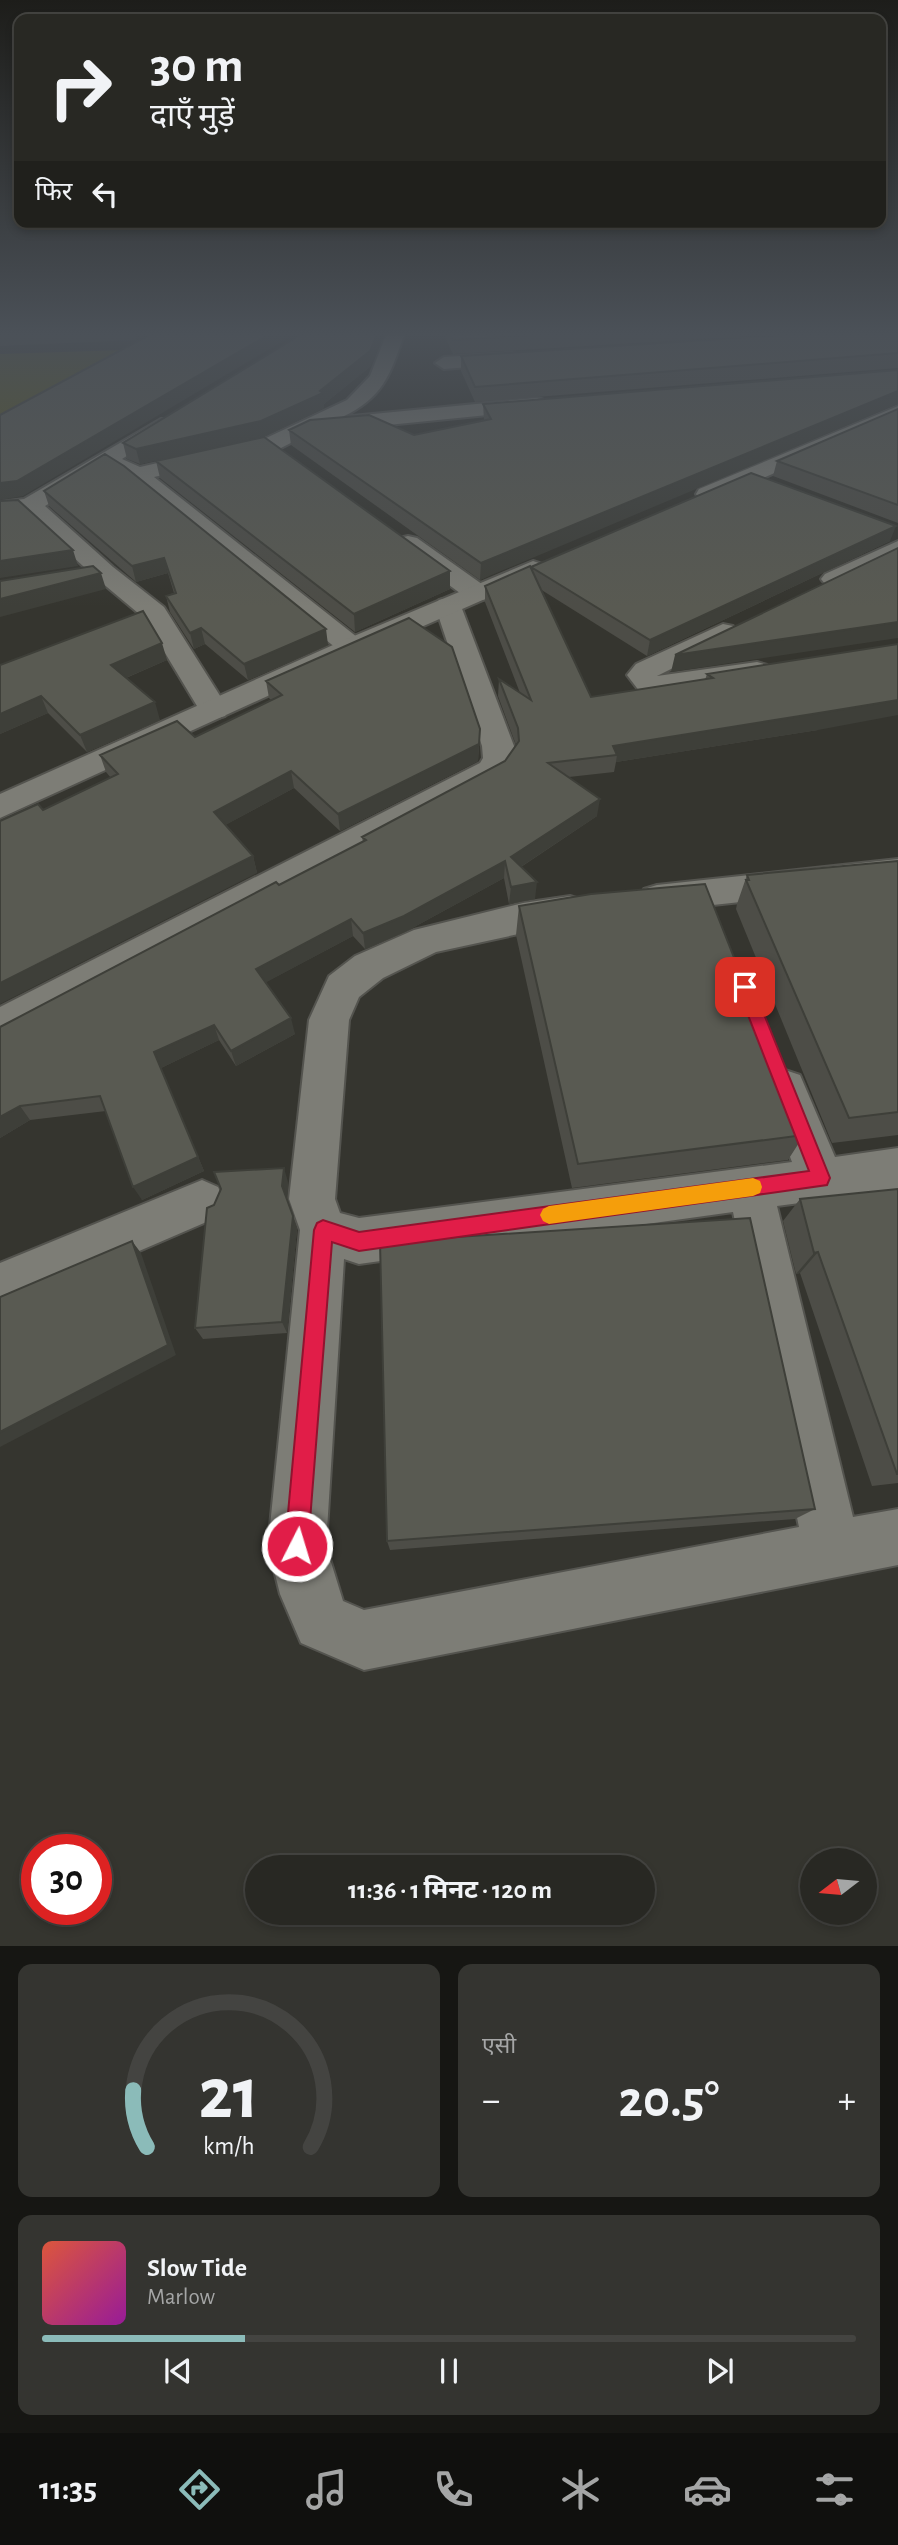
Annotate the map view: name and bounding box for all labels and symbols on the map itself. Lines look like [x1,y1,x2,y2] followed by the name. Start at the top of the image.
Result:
[715,957,775,1017] pin
[260,1509,334,1583] position arrow
[21,1834,112,1925] speed limit sign: 30
[800,1848,877,1925] north arrow

